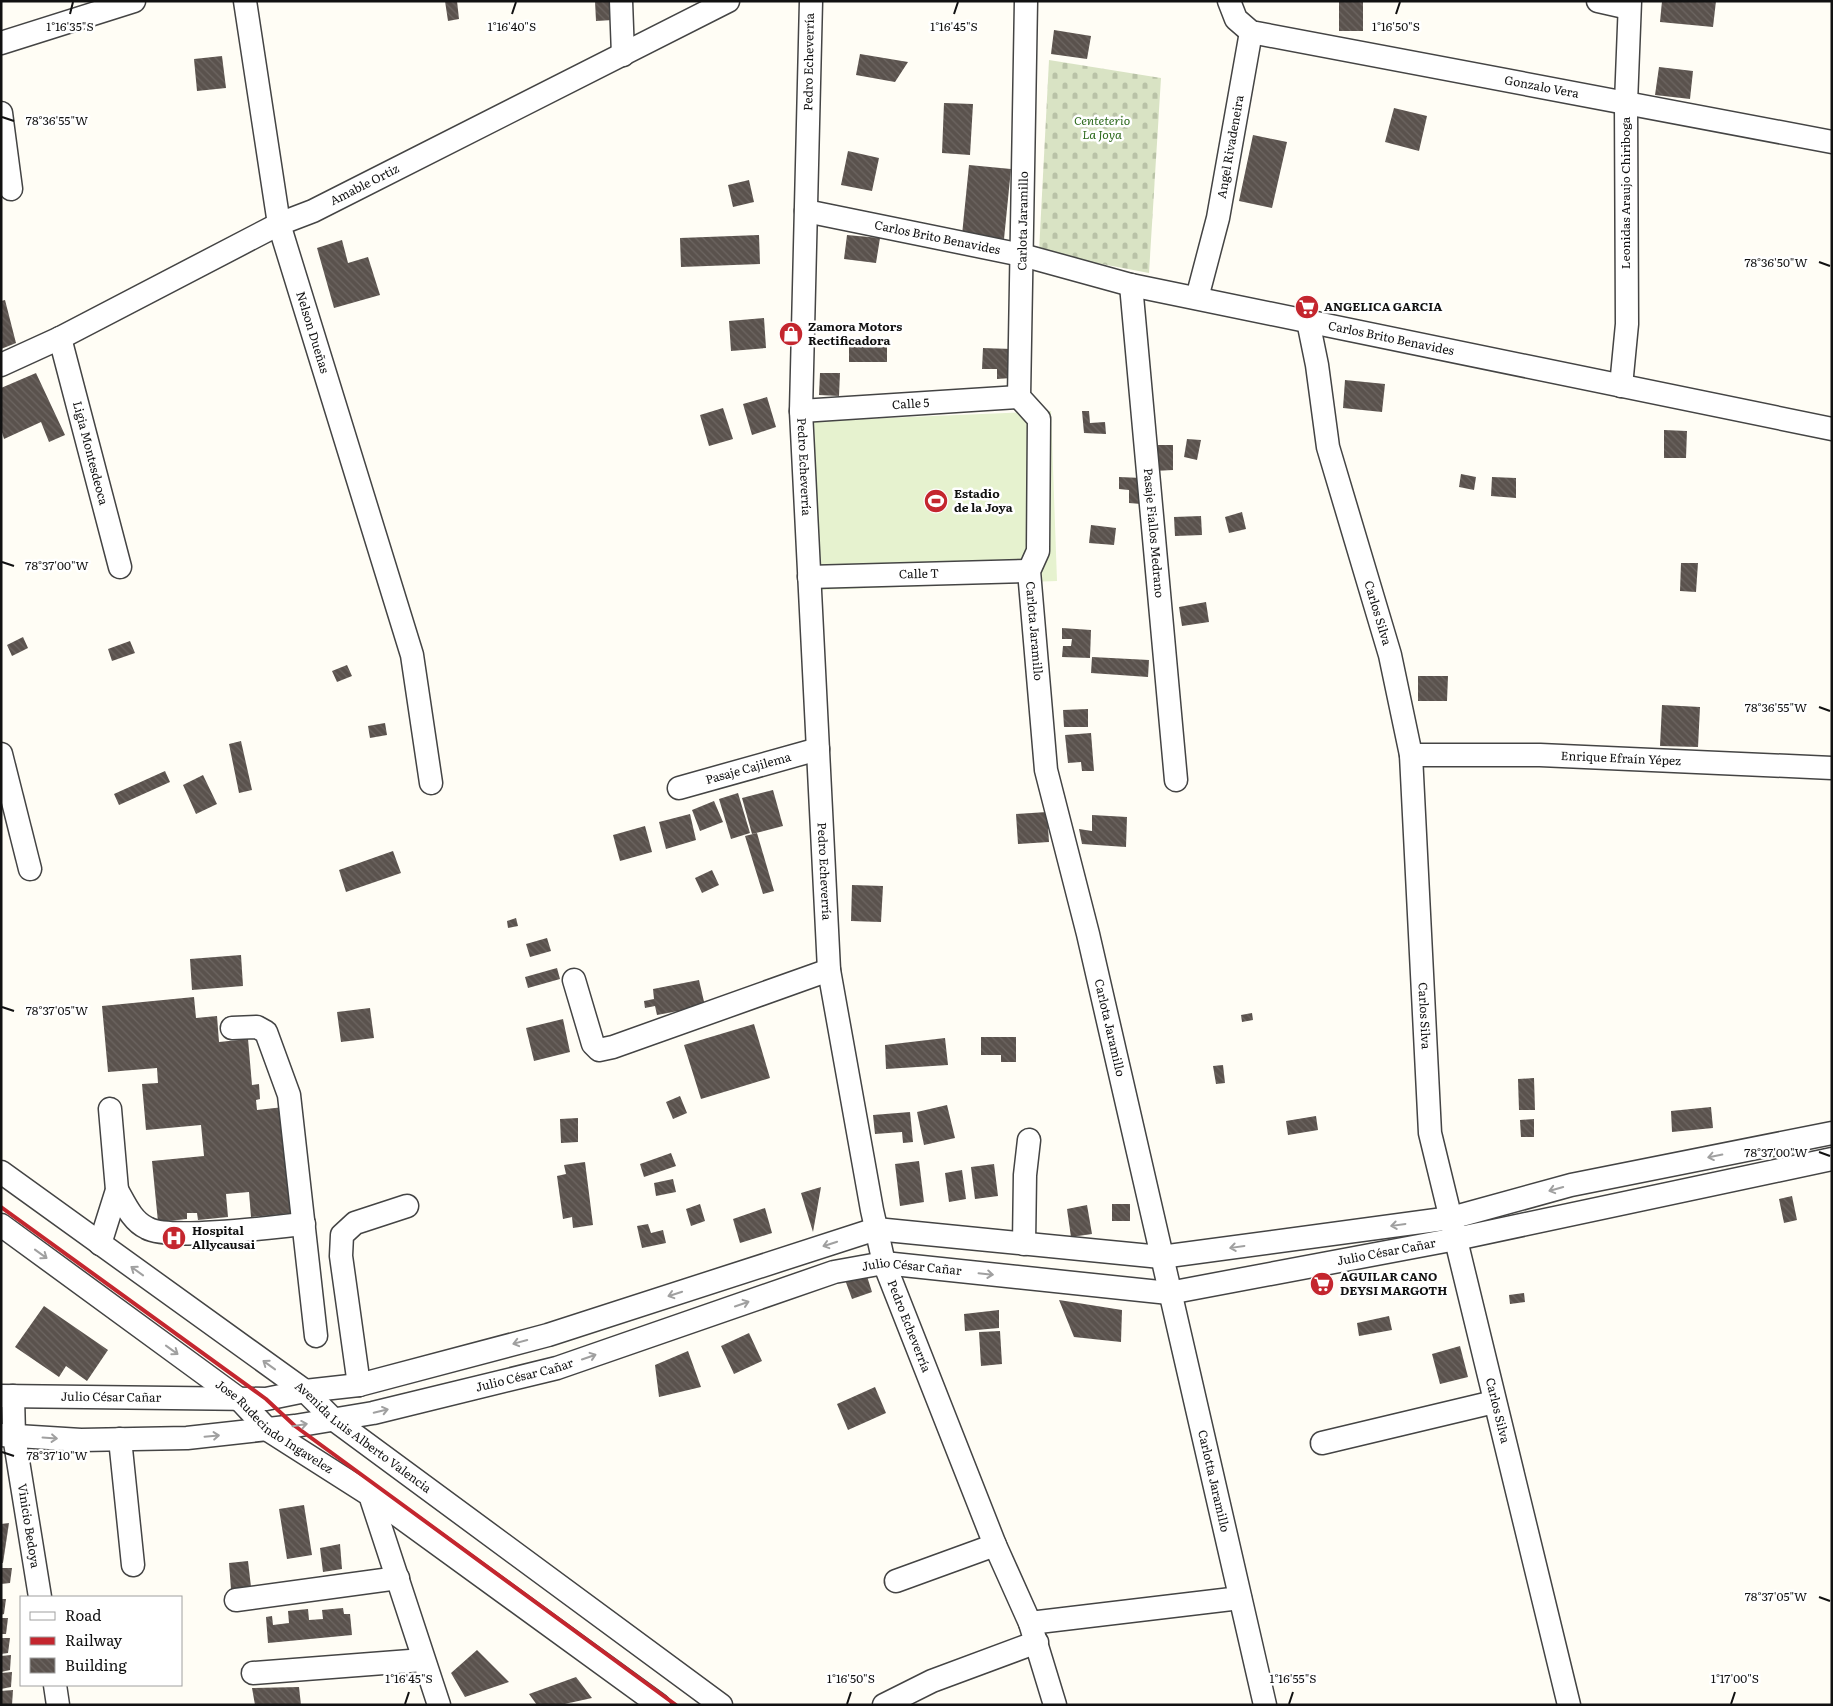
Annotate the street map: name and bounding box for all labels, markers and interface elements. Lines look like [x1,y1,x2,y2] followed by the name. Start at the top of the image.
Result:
[798,12,818,111] street label: Pedro Echeverría
[46,17,94,35] text: 1°16'35"S
[488,17,536,35] text: 1°16'40"S
[930,17,978,35] text: 1°16'45"S
[1372,17,1420,35] text: 1°16'50"S
[1503,70,1581,102] street label: Gonzalo Vera
[1212,93,1248,200] street label: Angel Rivadeneira
[26,111,88,129] text: 78°36'55"W
[1074,111,1130,143] park label: Centeterio La Joya
[1616,116,1634,269] street label: Leonidas Araujo Chiriboga
[326,159,402,209] street label: Amable Ortiz
[1012,171,1032,271] street label: Carlota Jaramillo
[873,215,1003,258] street label: Carlos Brito Benavides
[1744,253,1808,271] text: 78°36'50"W
[292,289,335,376] street label: Nelson Dueñas
[1294,294,1320,320] supermarket icon: ANGELICA GARCIA
[1324,297,1442,315] place label: ANGELICA GARCIA
[1327,316,1456,359] street label: Carlos Brito Benavides
[808,317,902,349] place label: Zamora Motors Rectificadora
[778,321,804,347] shop icon: Zamora Motors Rectificadora
[891,393,930,413] street label: Calle 5
[69,399,114,507] street label: Ligia Montesdeoca
[793,417,816,517] street label: Pedro Echeverría
[1140,467,1169,599] street label: Pasaje Fiallos Medrano
[954,484,1013,516] place label: Estadio de la Joya
[923,488,949,514] sports icon: Estadio de la Joya
[25,556,89,574] text: 78°37'00"W
[899,563,939,583] street label: Calle T
[1360,578,1397,648] street label: Carlos Silva
[1022,581,1048,681] street label: Carlota Jaramillo
[1745,698,1807,716] text: 78°36'55"W
[1560,746,1682,769] street label: Enrique Efraín Yépez
[703,747,793,788] street label: Pasaje Cajilema
[814,822,837,921] street label: Pedro Echeverría
[1091,977,1130,1078] street label: Carlota Jaramillo
[1414,982,1436,1050] street label: Carlos Silva
[26,1001,88,1019] text: 78°37'05"W
[1744,1143,1808,1161] text: 78°37'00"W
[1708,1152,1724,1161] one-way arrow
[1549,1185,1565,1195] one-way arrow
[192,1221,256,1253] place label: Hospital Allycausai
[1391,1221,1407,1231] one-way arrow
[161,1225,187,1251] hospital icon: Hospital Allycausai
[1335,1233,1437,1269] street label: Julio César Cañar
[822,1239,838,1249] one-way arrow
[1229,1242,1245,1252] one-way arrow
[34,1249,48,1259] one-way arrow
[860,1253,963,1279] street label: Julio César Cañar
[130,1266,144,1276] one-way arrow
[1340,1267,1447,1299] place label: AGUILAR CANO DEYSI MARGOTH
[977,1269,993,1279] one-way arrow
[1309,1271,1335,1297] supermarket icon: AGUILAR CANO DEYSI MARGOTH
[884,1277,936,1375] street label: Pedro Echeverría
[667,1289,683,1299] one-way arrow
[734,1299,750,1308] one-way arrow
[513,1338,529,1347] one-way arrow
[165,1344,178,1355] one-way arrow
[580,1352,596,1361] one-way arrow
[473,1353,576,1396] street label: Julio César Cañar
[262,1360,276,1370] one-way arrow
[212,1375,337,1477] street label: Jose Rudecindo Ingavelez
[291,1376,436,1497] street label: Avenida Luis Alberto Valencia
[1482,1376,1515,1445] street label: Carlos Silva
[61,1387,162,1406] street label: Julio César Cañar
[372,1406,388,1415] one-way arrow
[292,1420,308,1430] one-way arrow
[1194,1428,1235,1534] street label: Carlotta Jaramillo
[204,1431,220,1440] one-way arrow
[42,1434,58,1443] one-way arrow
[26,1446,88,1464] text: 78°37'10"W
[14,1482,45,1570] street label: Vinicio Bedoya
[1745,1587,1807,1605] text: 78°37'05"W
[20,1596,182,1686] legend
[65,1603,101,1626] text: Road
[65,1628,123,1651] text: Railway
[65,1653,127,1676] text: Building
[385,1669,433,1687] text: 1°16'45"S
[827,1669,875,1687] text: 1°16'50"S
[1270,1669,1316,1687] text: 1°16'55"S
[1711,1669,1759,1687] text: 1°17'00"S

